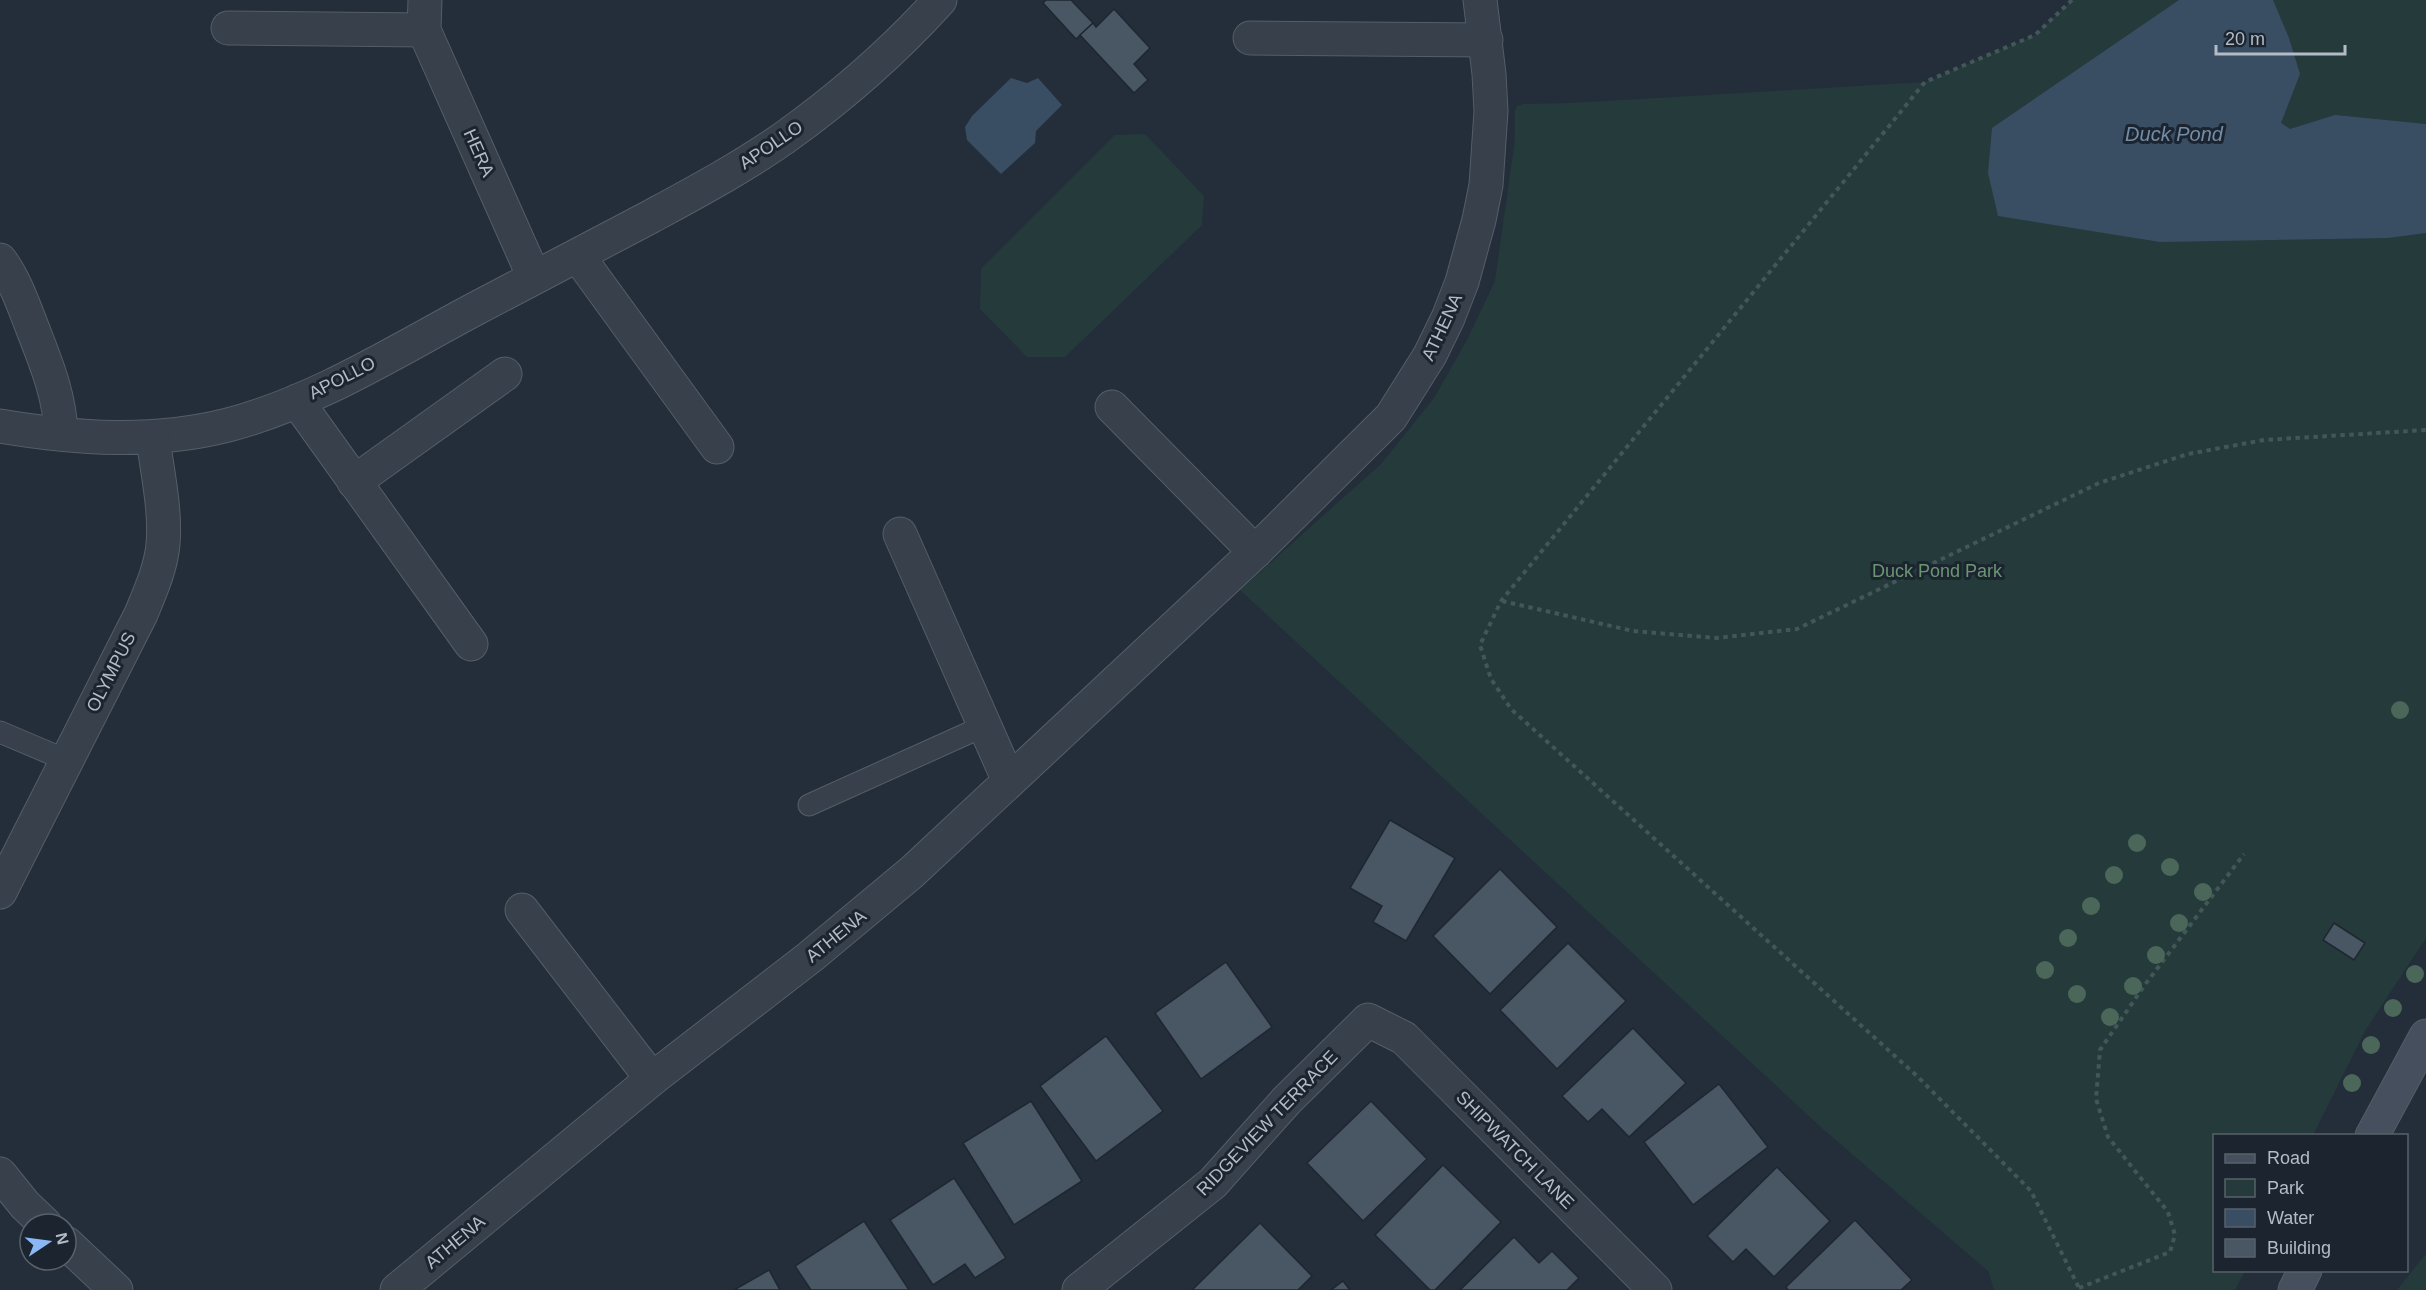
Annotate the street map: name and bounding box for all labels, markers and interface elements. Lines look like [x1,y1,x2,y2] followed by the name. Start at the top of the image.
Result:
[2216,18,2345,56] scale bar
[2225,29,2265,49] text: 20 m
[736,117,806,173] street label: APOLLO
[2125,123,2224,145] water label: Duck Pond
[460,126,498,180] street label: HERA
[1418,290,1466,364] street label: ATHENA
[305,353,379,403] street label: APOLLO
[1872,561,2003,581] park label: Duck Pond Park
[82,629,140,715] street label: OLYMPUS
[802,906,870,966] street label: ATHENA
[1193,1046,1341,1200] street label: RIDGEVIEW TERRACE
[1452,1087,1578,1213] street label: SHIPWATCH LANE
[2213,1134,2408,1272] legend
[2267,1148,2310,1168] text: Road
[2267,1178,2305,1198] text: Park
[2267,1208,2314,1228] text: Water
[421,1211,489,1273] street label: ATHENA
[18,1212,78,1272] north arrow
[53,1231,72,1246] text: N
[2267,1238,2331,1258] text: Building

